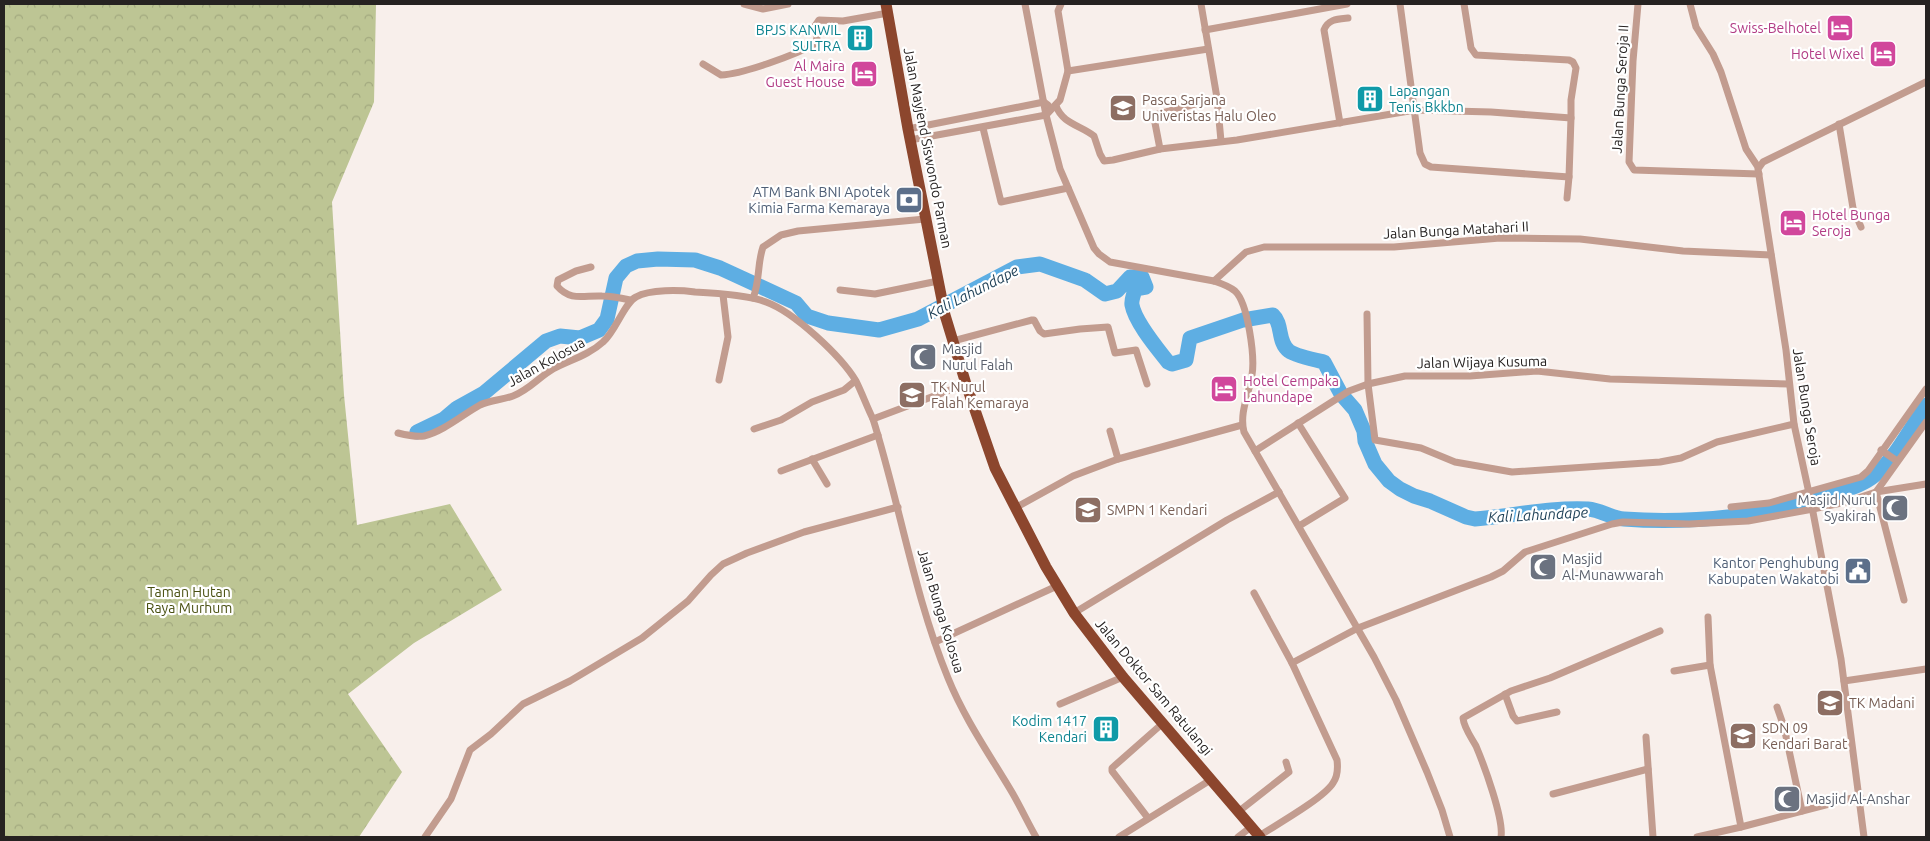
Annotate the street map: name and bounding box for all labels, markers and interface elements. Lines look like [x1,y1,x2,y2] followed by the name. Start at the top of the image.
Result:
[1825,13,1855,43] hotel icon: Swiss-Belhotel
[1730,20,1821,36] place label: Swiss-Belhotel
[756,22,841,54] place label: BPJS KANWIL SULTRA
[845,23,875,53] building icon: BPJS KANWIL SULTRA
[1609,24,1631,154] street label: Jalan Bunga Seroja II
[1868,39,1898,69] hotel icon: Hotel Wixel
[901,46,955,250] street label: Jalan Mayjend Siswondo Parman
[1791,46,1864,62] place label: Hotel Wixel
[765,58,845,90] place label: Al Maira Guest House
[849,59,879,89] hotel icon: Al Maira Guest House
[1389,83,1464,115] place label: Lapangan Tenis Bkkbn
[1355,84,1385,114] building icon: Lapangan Tenis Bkkbn
[1142,92,1276,124] place label: Pasca Sarjana Univeristas Halu Oleo
[1108,93,1138,123] school or university icon: Pasca Sarjana Univeristas Halu Oleo
[748,184,890,216] place label: ATM Bank BNI Apotek Kimia Farma Kemaraya
[894,185,924,215] bank icon: ATM Bank BNI Apotek Kimia Farma Kemaraya
[1812,207,1890,239] place label: Hotel Bunga Seroja
[1778,208,1808,238] hotel icon: Hotel Bunga Seroja
[1383,218,1529,242] street label: Jalan Bunga Matahari II
[924,261,1022,322] water label: Kali Lahundape
[505,334,587,390] street label: Jalan Kolosua
[942,341,1013,373] place label: Masjid Nurul Falah
[908,342,938,372] mosque icon: Masjid Nurul Falah
[1790,347,1824,467] street label: Jalan Bunga Seroja
[1417,353,1547,371] street label: Jalan Wijaya Kusuma
[1243,373,1339,405] place label: Hotel Cempaka Lahundape
[1209,374,1239,404] hotel icon: Hotel Cempaka Lahundape
[931,379,1029,411] place label: TK Nurul Falah Kemaraya
[897,380,927,410] school or university icon: TK Nurul Falah Kemaraya
[1797,492,1876,524] place label: Masjid Nurul Syakirah
[1880,493,1910,523] mosque icon: Masjid Nurul Syakirah
[1073,495,1103,525] school or university icon: SMPN 1 Kendari
[1107,502,1207,518] place label: SMPN 1 Kendari
[1488,503,1589,526] water label: Kali Lahundape
[914,547,968,675] street label: Jalan Bunga Kolosua
[1562,551,1664,583] place label: Masjid Al-Munawwarah
[1528,552,1558,582] mosque icon: Masjid Al-Munawwarah
[1708,555,1839,587] place label: Kantor Penghubung Kabupaten Wakatobi
[1843,556,1873,586] public building icon: Kantor Penghubung Kabupaten Wakatobi
[146,584,232,616] park label: Taman Hutan Raya Murhum
[1092,616,1216,758] street label: Jalan Doktor Sam Ratulangi
[1815,688,1845,718] school or university icon: TK Madani
[1849,695,1915,711] place label: TK Madani
[1012,713,1087,745] place label: Kodim 1417 Kendari
[1091,714,1121,744] building icon: Kodim 1417 Kendari
[1762,720,1848,752] place label: SDN 09 Kendari Barat
[1728,721,1758,751] school or university icon: SDN 09 Kendari Barat
[1772,784,1802,814] mosque icon: Masjid Al-Anshar
[1806,791,1911,807] place label: Masjid Al-Anshar

